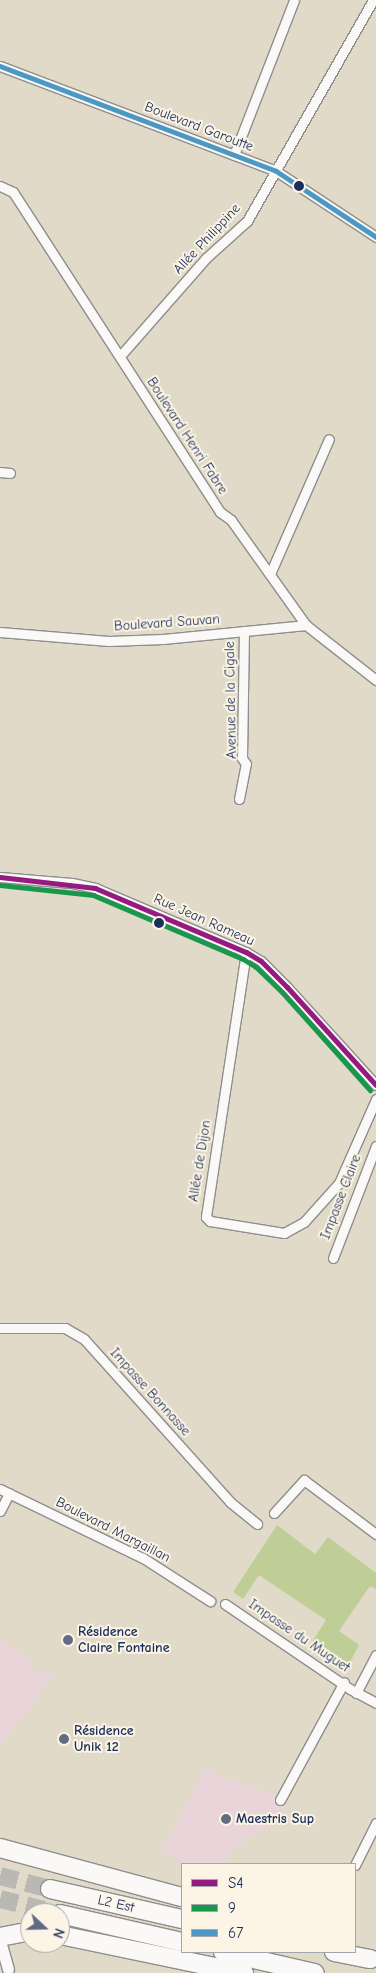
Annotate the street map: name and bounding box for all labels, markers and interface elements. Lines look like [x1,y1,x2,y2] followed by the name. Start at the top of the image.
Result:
[142,99,256,155] street label: Boulevard Garoutte
[294,181,304,191] unlabelled marker
[170,200,244,278] street label: Allée Philippine
[143,374,231,498] street label: Boulevard Henri Fabre
[114,611,220,635] street label: Boulevard Sauvan
[222,641,240,759] street label: Avenue de la Cigale
[151,890,257,950] street label: Rue Jean Rameau
[154,918,164,928] unlabelled marker
[185,1119,215,1203] street label: Allée de Dijon
[317,1152,365,1242] street label: Impasse Claire
[106,1345,194,1439] street label: Impasse Bonnasse
[53,1494,173,1566] street label: Boulevard Margaillan
[245,1596,353,1676] street label: Impasse du Muguet
[78,1624,170,1656] place label: Résidence Claire Fontaine
[62,1634,74,1646] marker: Résidence Claire Fontaine
[74,1723,134,1755] place label: Résidence Unik 12
[58,1733,70,1745] marker: Résidence Unik 12
[236,1811,314,1827] place label: Maestris Sup
[220,1813,232,1825] marker: Maestris Sup
[181,1863,356,1953] legend
[228,1874,244,1892] text: S4
[96,1892,136,1916] street label: L2 Est
[228,1899,236,1917] text: 9
[20,1903,70,1953] north arrow
[228,1924,243,1942] text: 67
[49,1926,68,1941] text: N

